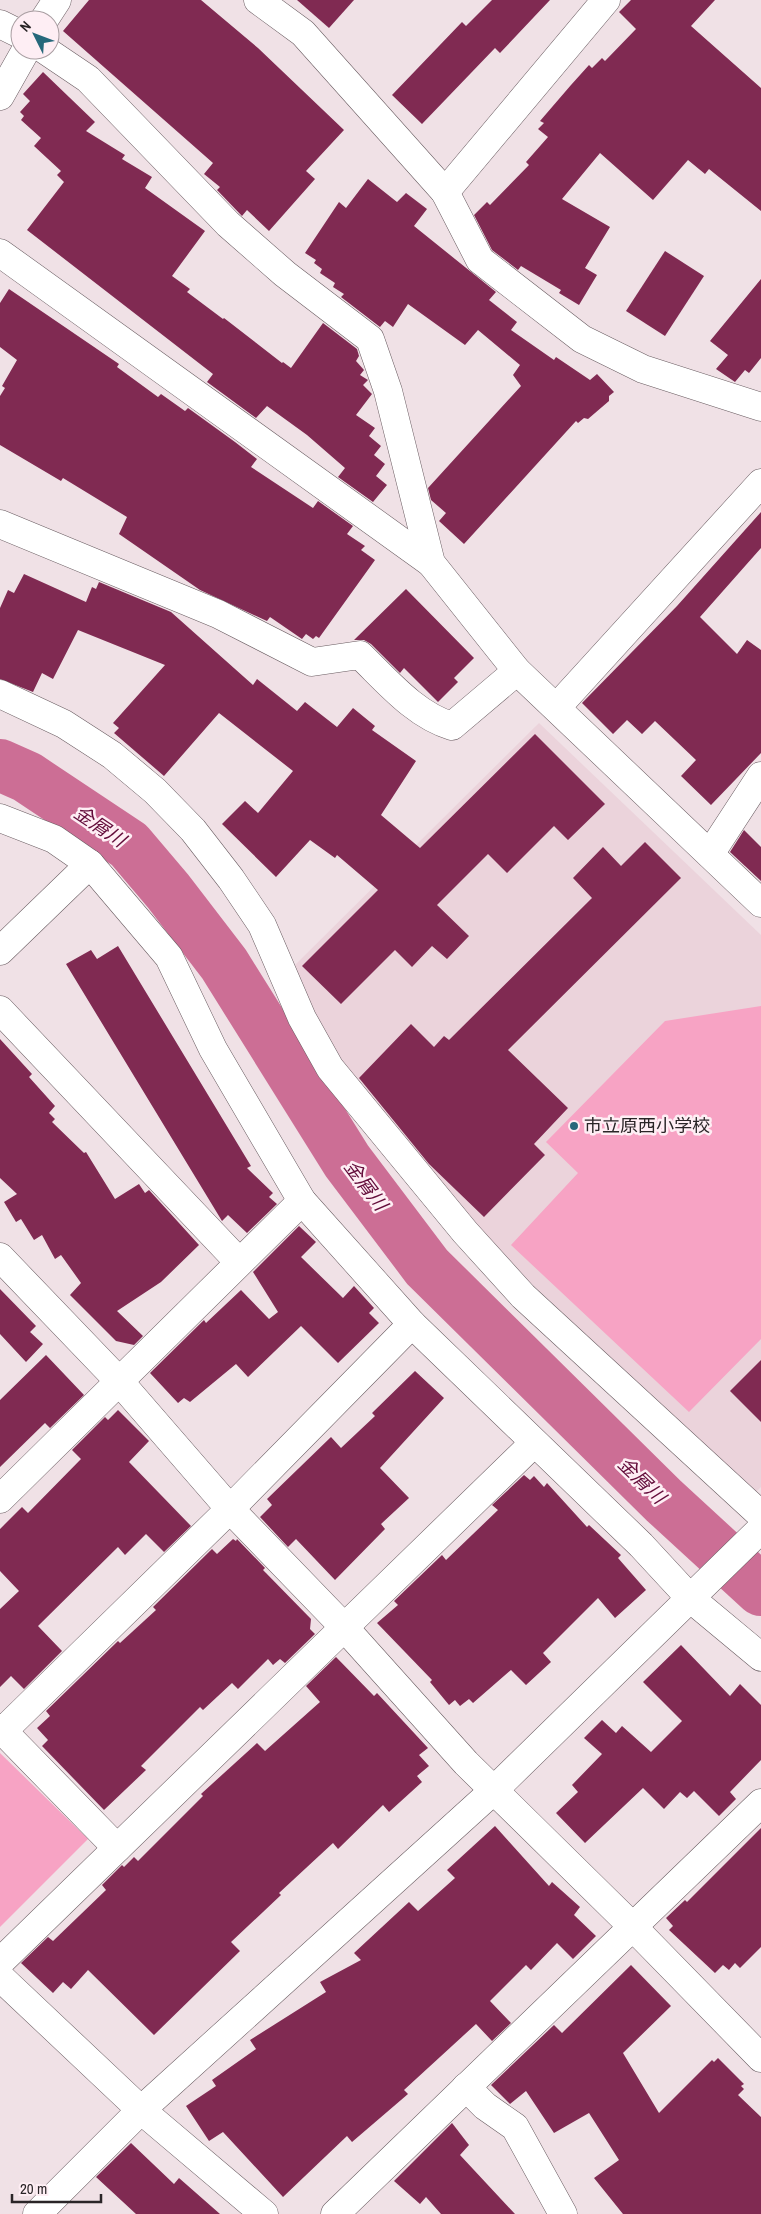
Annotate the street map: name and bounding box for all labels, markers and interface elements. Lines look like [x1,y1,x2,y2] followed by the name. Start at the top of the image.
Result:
[10,10,60,60] north arrow
[16,17,35,35] text: N
[69,799,133,854] water label: 金屑川
[584,1113,710,1138] place label: 市立原西小学校
[568,1120,580,1132] marker: 市立原西小学校
[338,1154,395,1217] water label: 金屑川
[612,1451,673,1511] water label: 金屑川
[12,2172,101,2204] scale bar
[20,2178,47,2199] text: 20 m

